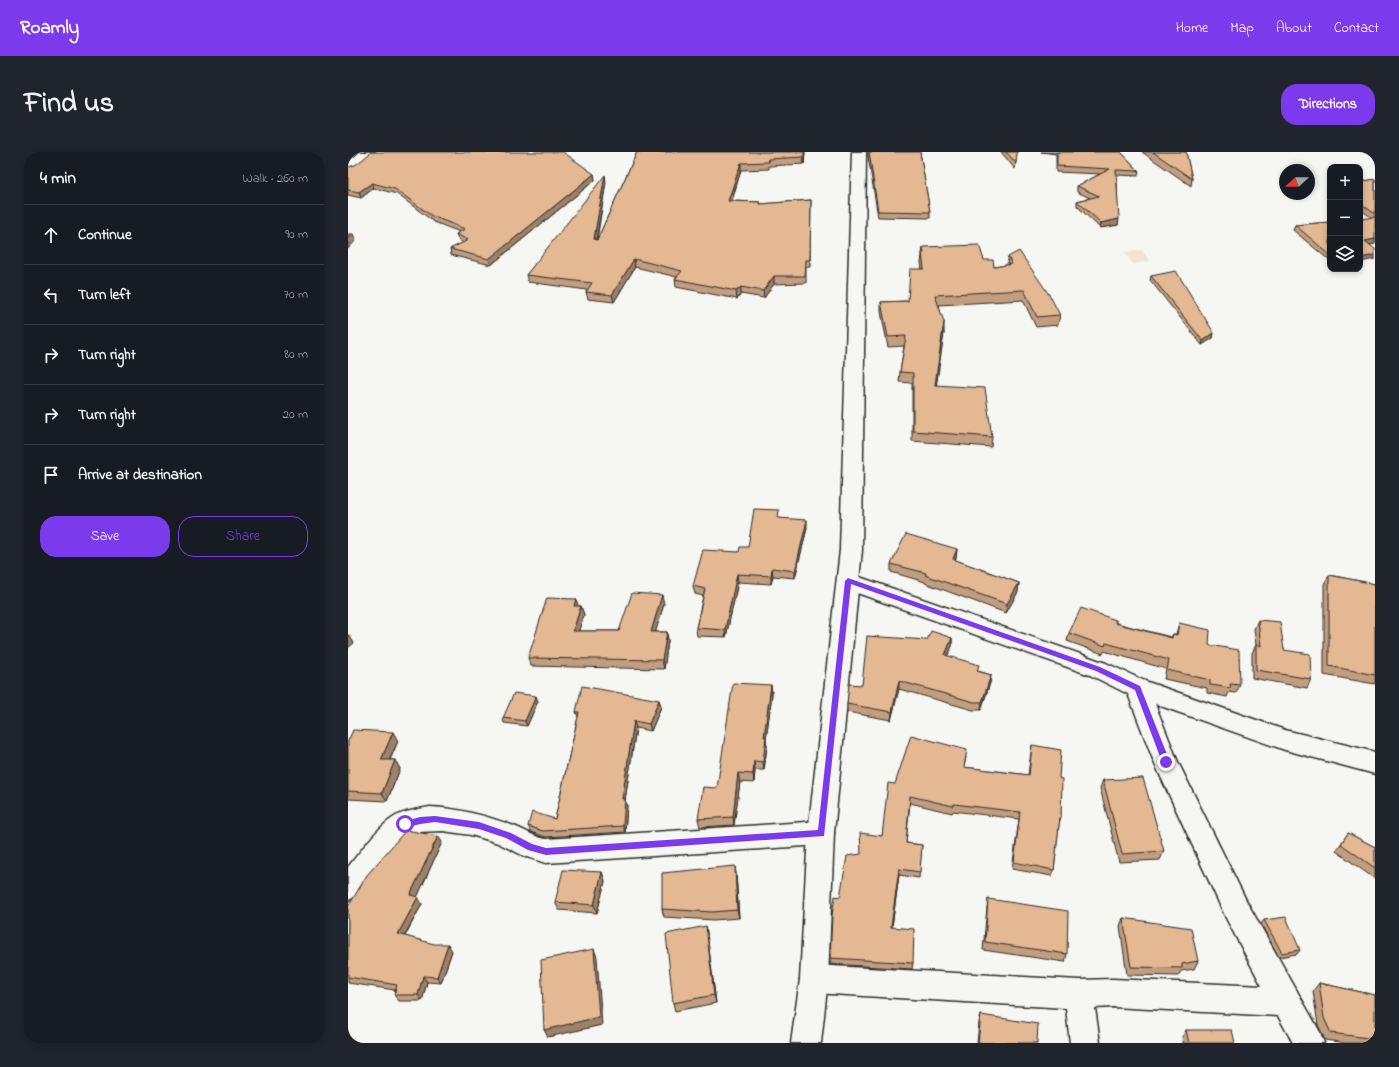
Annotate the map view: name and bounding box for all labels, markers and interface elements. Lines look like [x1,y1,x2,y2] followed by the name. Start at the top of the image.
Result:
[20,15,79,42] text: Roamly
[1176,18,1208,39] text: Home
[1230,18,1254,39] text: Map
[1276,18,1312,39] text: About
[1334,18,1379,39] text: Contact
[24,84,114,125] text: Find us
[1281,84,1375,125] button: Directions
[1279,164,1315,200] north arrow
[1327,164,1363,272] map controls
[1327,164,1363,200] button: +
[40,166,76,191] text: 4 min
[243,169,308,188] text: Walk · 260 m
[1327,200,1363,236] button: −
[40,224,62,246] icon: ahead
[78,224,132,246] text: Continue
[285,225,308,244] text: 90 m
[1327,236,1363,272] button: layers
[40,284,62,306] icon: left
[78,284,131,306] text: Turn left
[284,285,308,304] text: 70 m
[40,344,62,366] icon: right
[78,344,136,366] text: Turn right
[284,345,308,364] text: 80 m
[40,404,62,426] icon: right
[78,404,136,426] text: Turn right
[283,405,308,424] text: 20 m
[40,464,62,486] icon: arrive
[78,464,202,486] text: Arrive at destination
[40,516,170,557] button: Save
[178,516,308,557] button: Share
[1157,753,1175,771] route end
[396,815,414,833] route start

